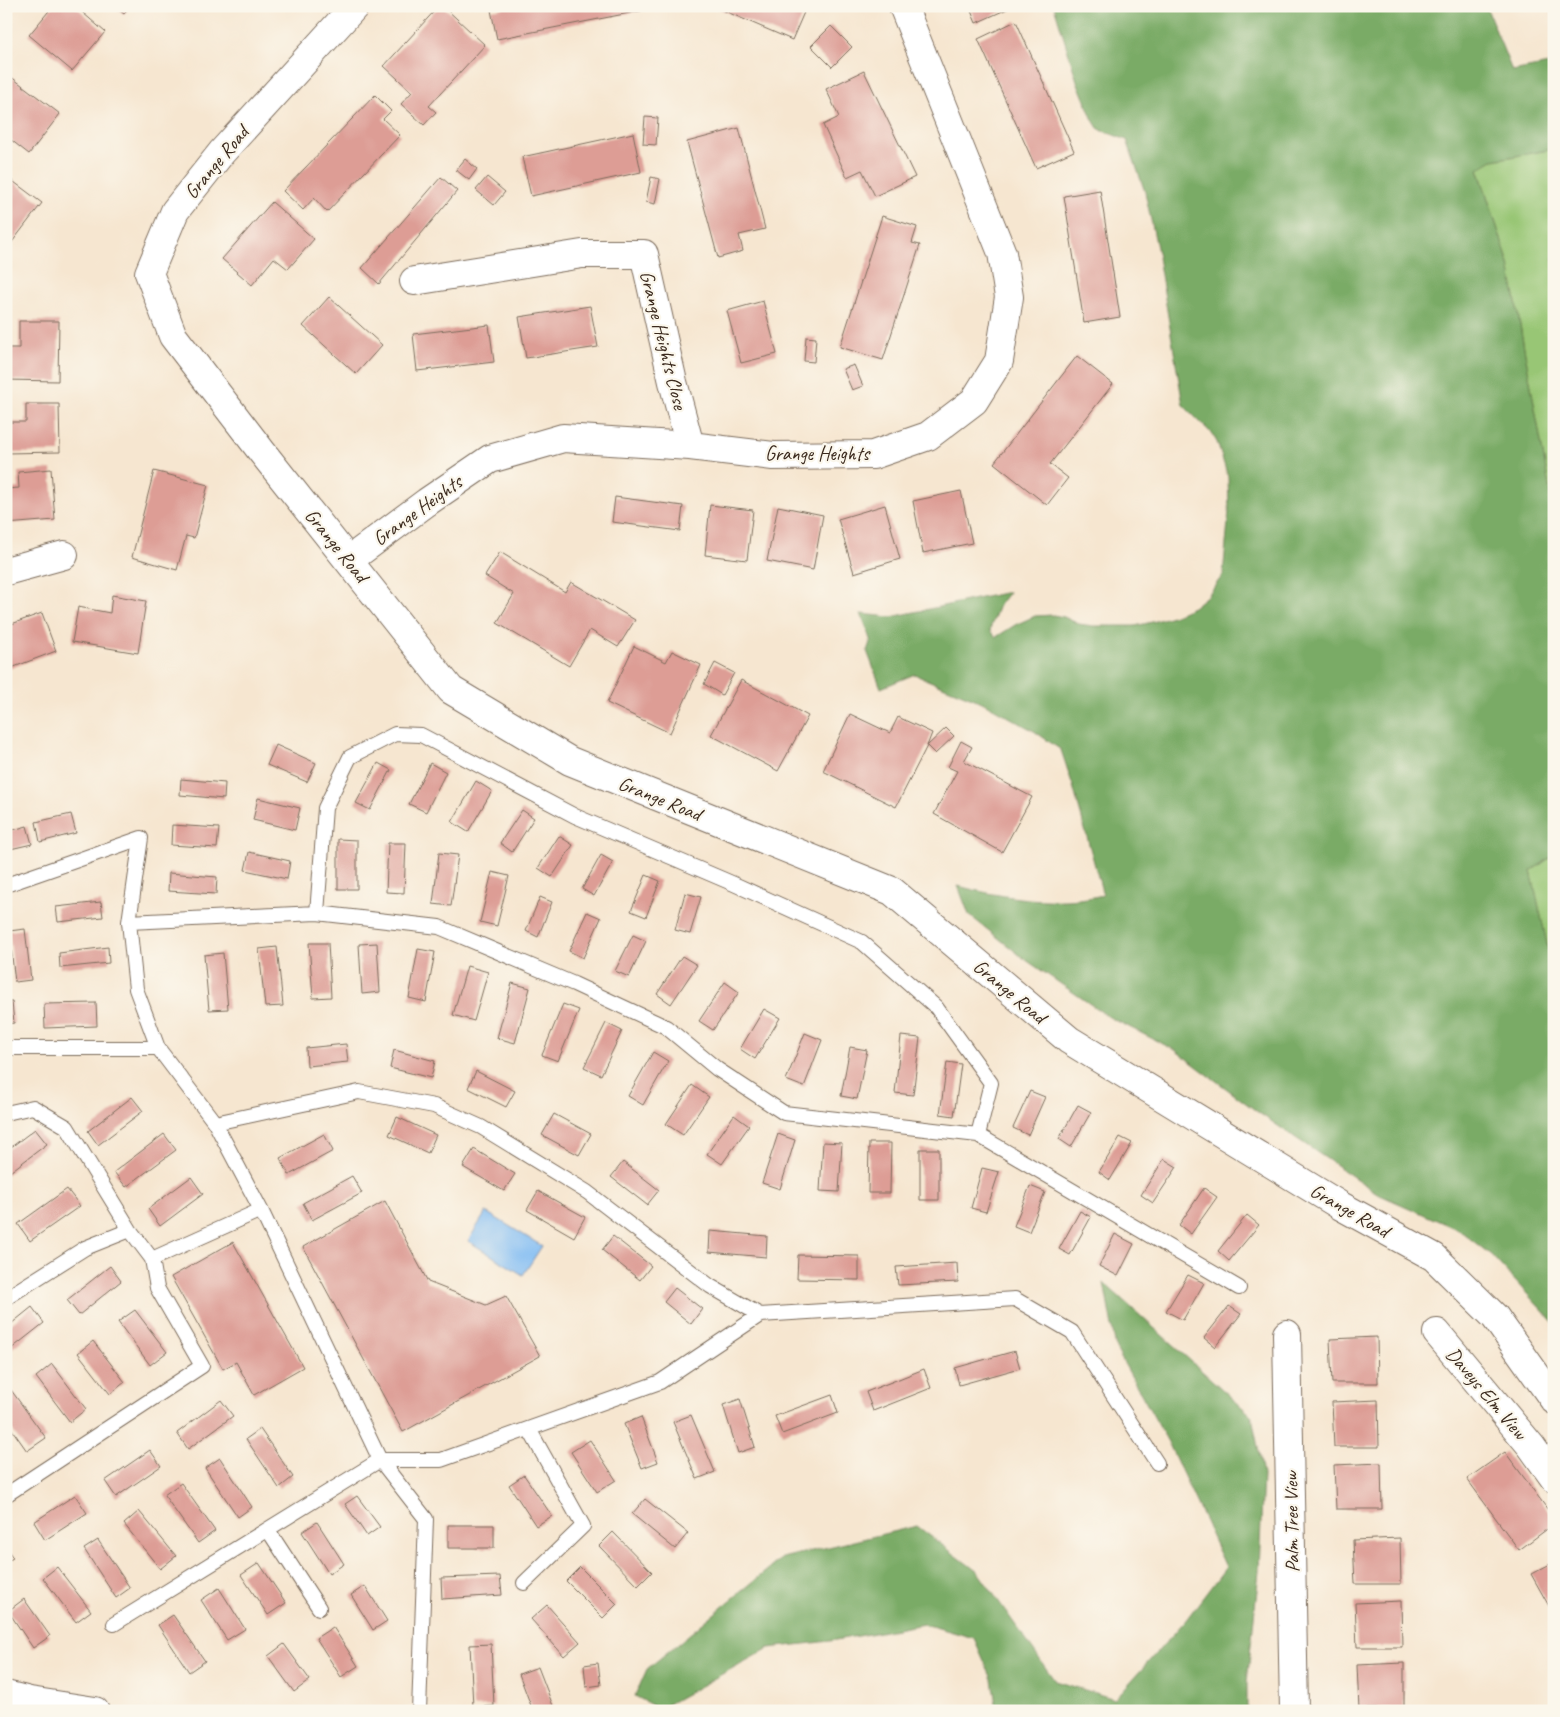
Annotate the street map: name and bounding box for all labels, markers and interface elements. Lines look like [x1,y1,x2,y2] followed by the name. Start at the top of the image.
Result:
[179,118,256,204] street label: Grange Road
[634,268,693,414] street label: Grange Heights Close
[765,441,871,466] street label: Grange Heights
[368,468,469,551] street label: Grange Heights
[299,504,376,590] street label: Grange Road
[615,771,708,828] street label: Grange Road
[968,954,1054,1031] street label: Grange Road
[1306,1178,1396,1245] street label: Grange Road
[1441,1342,1534,1446] street label: Daveys Elm View
[1278,1470,1305,1573] street label: Palm Tree View

